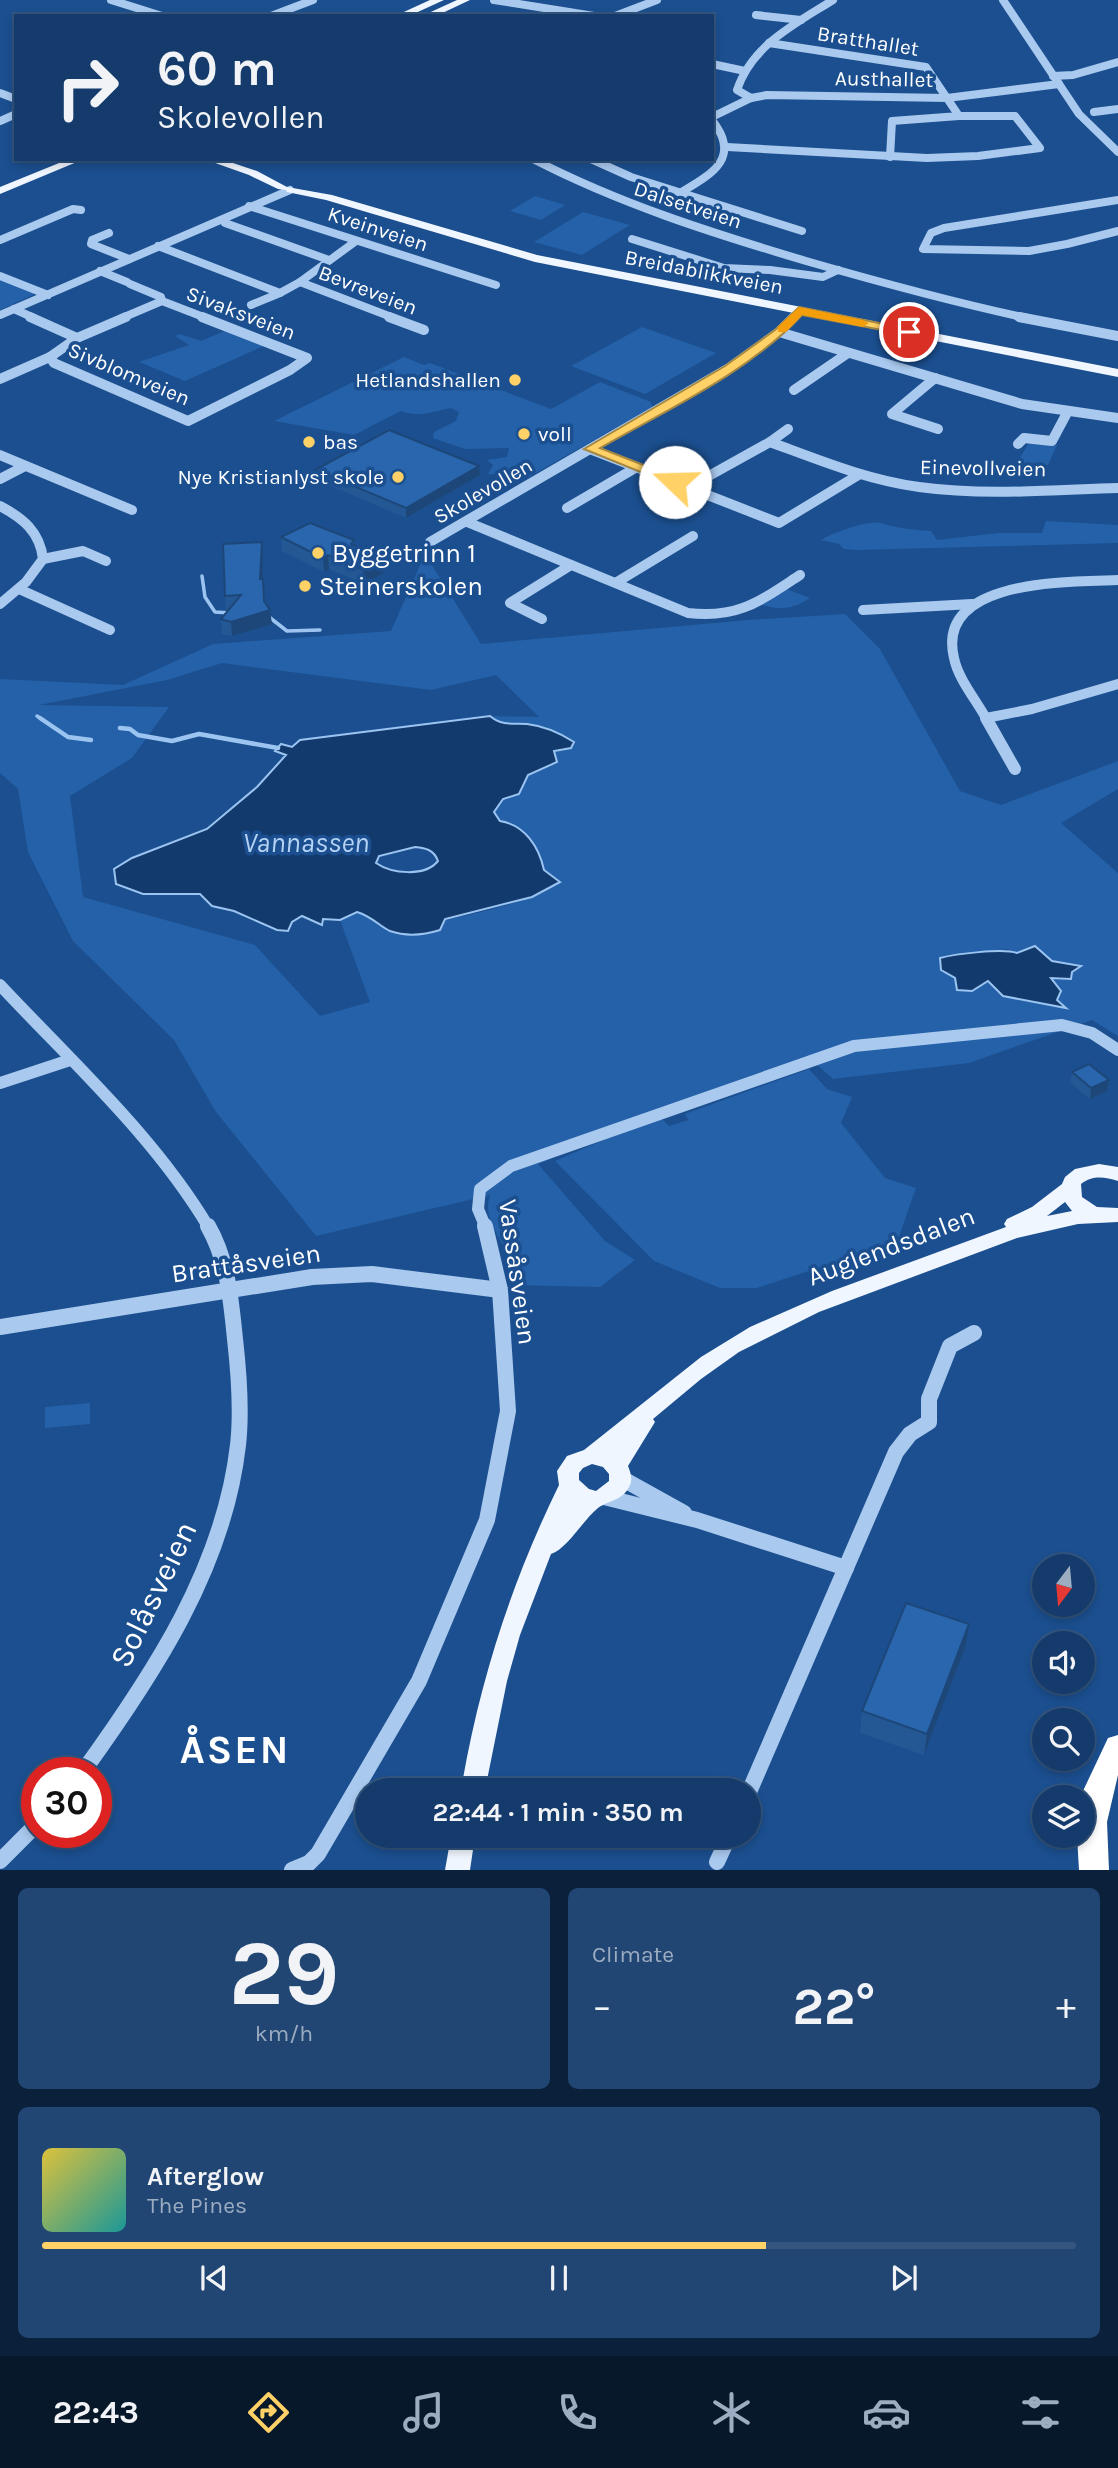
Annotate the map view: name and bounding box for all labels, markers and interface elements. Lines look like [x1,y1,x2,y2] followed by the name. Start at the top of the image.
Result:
[815,21,921,61] street label: Bratthallet
[157,40,277,97] text: 60 m
[42,42,133,133] icon: right
[835,66,933,92] street label: Austhallet
[157,99,325,136] text: Skolevollen
[631,176,745,234] street label: Dalsetveien
[325,202,431,256] street label: Kveinveien
[623,245,785,299] street label: Breidablikkveien
[315,260,421,320] street label: Bevreveien
[183,281,299,345] street label: Sivaksveien
[879,302,939,362] pin
[890,313,928,351] icon: arrive
[64,338,194,410] street label: Sivblomveien
[355,368,501,392] place label: Hetlandshallen
[507,372,523,388] marker: Hetlandshallen
[538,422,572,446] place label: voll
[516,426,532,442] marker: voll
[323,430,358,454] place label: bas
[301,434,317,450] marker: bas
[638,445,712,519] position arrow
[429,453,537,529] street label: Skolevollen
[920,455,1046,481] street label: Einevollveien
[177,465,384,489] place label: Nye Kristianlyst skole
[390,469,406,485] marker: Nye Kristianlyst skole
[332,538,476,569] place label: Byggetrinn 1
[310,545,326,561] marker: Byggetrinn 1
[319,571,483,602] place label: Steinerskolen
[297,578,313,594] marker: Steinerskolen
[243,826,369,859] water label: Vannassen
[492,1197,543,1347] street label: Vassåsveien
[803,1200,979,1293] street label: Auglendsdalen
[169,1238,323,1289] street label: Brattåsveien
[102,1515,205,1673] street label: Solåsveien
[1032,1554,1096,1617] north arrow
[1032,1554,1095,1848] map controls
[1032,1631,1095,1694] button: sound
[1032,1708,1095,1771] button: search
[180,1725,290,1773] district label: ÅSEN
[21,1757,112,1848] speed limit sign: 30
[1032,1785,1095,1848] button: layers
[432,1797,684,1828] text: 22:44 · 1 min · 350 m
[229,1921,339,2027] text: 29
[592,1941,674,1968] text: Climate
[792,1976,876,2037] text: 22°
[592,1984,612,2029] text: −
[1056,1984,1076,2029] text: +
[255,2020,313,2047] text: km/h
[147,2161,264,2192] text: Afterglow
[147,2192,247,2219] text: The Pines
[195,2259,233,2297] icon: previous
[540,2259,578,2297] icon: pause
[885,2259,923,2297] icon: next
[244,2388,293,2437] icon: directions
[399,2388,448,2437] icon: music
[553,2388,602,2437] icon: phone
[707,2388,756,2437] icon: climate
[862,2388,911,2437] icon: car
[1016,2388,1065,2437] icon: filters
[53,2394,139,2431] text: 22:43

